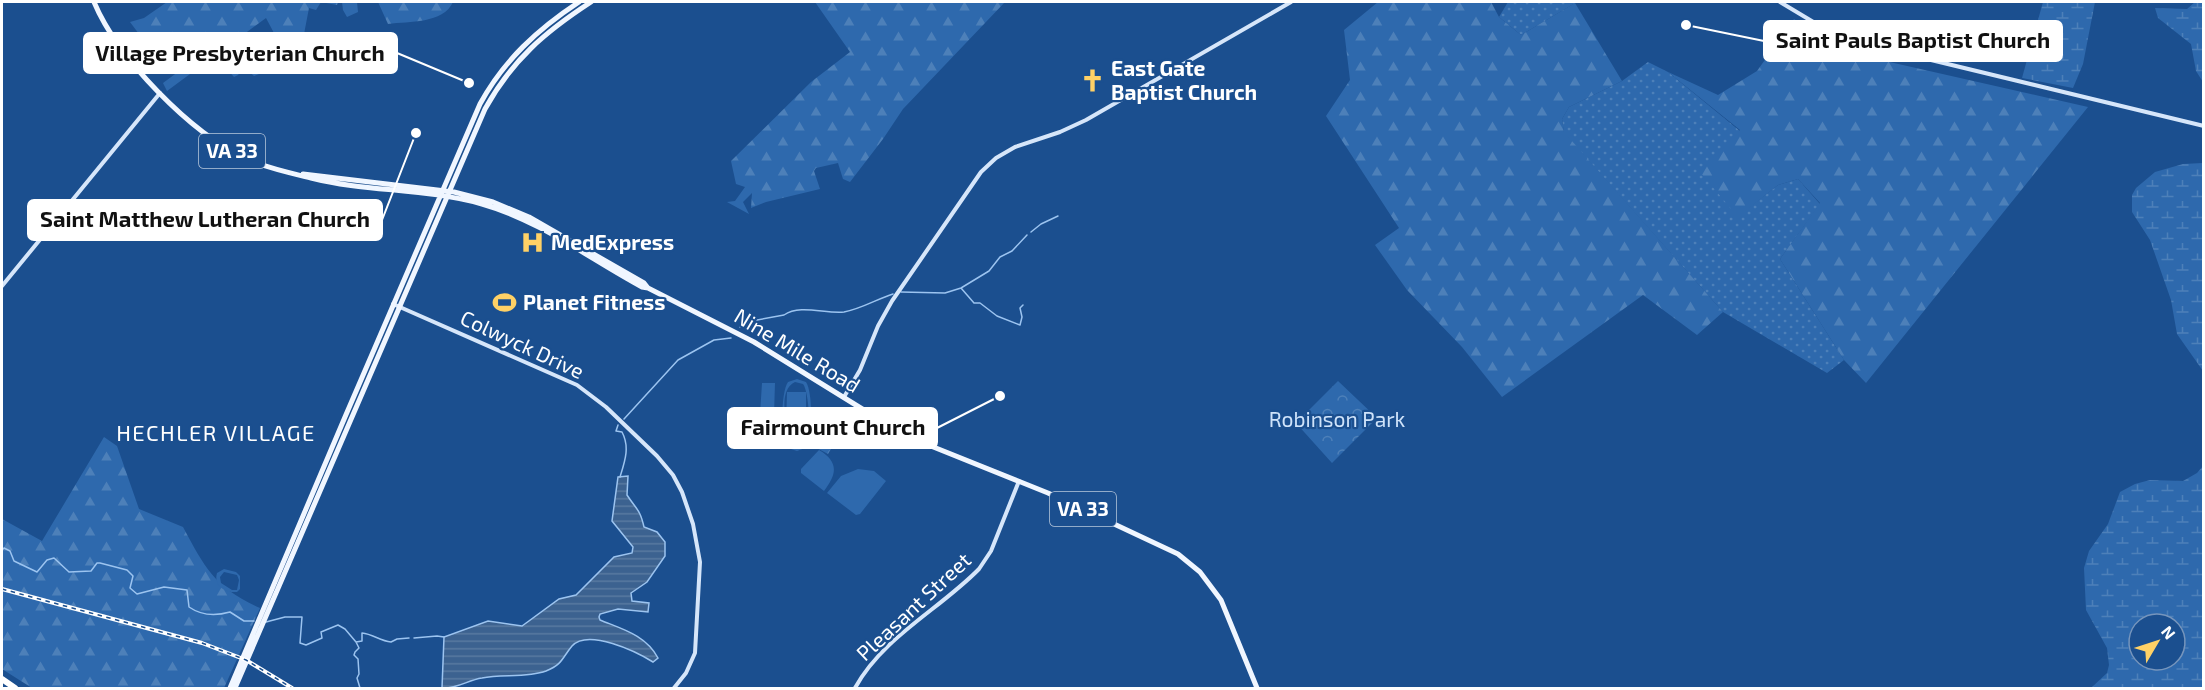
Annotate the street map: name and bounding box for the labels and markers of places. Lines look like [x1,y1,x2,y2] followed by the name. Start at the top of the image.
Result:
[1764,21,2062,61] callout: Saint Pauls Baptist Church
[84,33,397,73] callout: Village Presbyterian Church
[1111,55,1257,104] place label: East Gate Baptist Church
[1080,68,1106,94] church icon: East Gate Baptist Church
[28,200,382,240] callout: Saint Matthew Lutheran Church
[551,229,674,254] place label: MedExpress
[520,230,546,256] hospital icon: MedExpress
[523,289,665,314] place label: Planet Fitness
[492,290,518,316] sports icon: Planet Fitness
[728,408,937,448] callout: Fairmount Church

